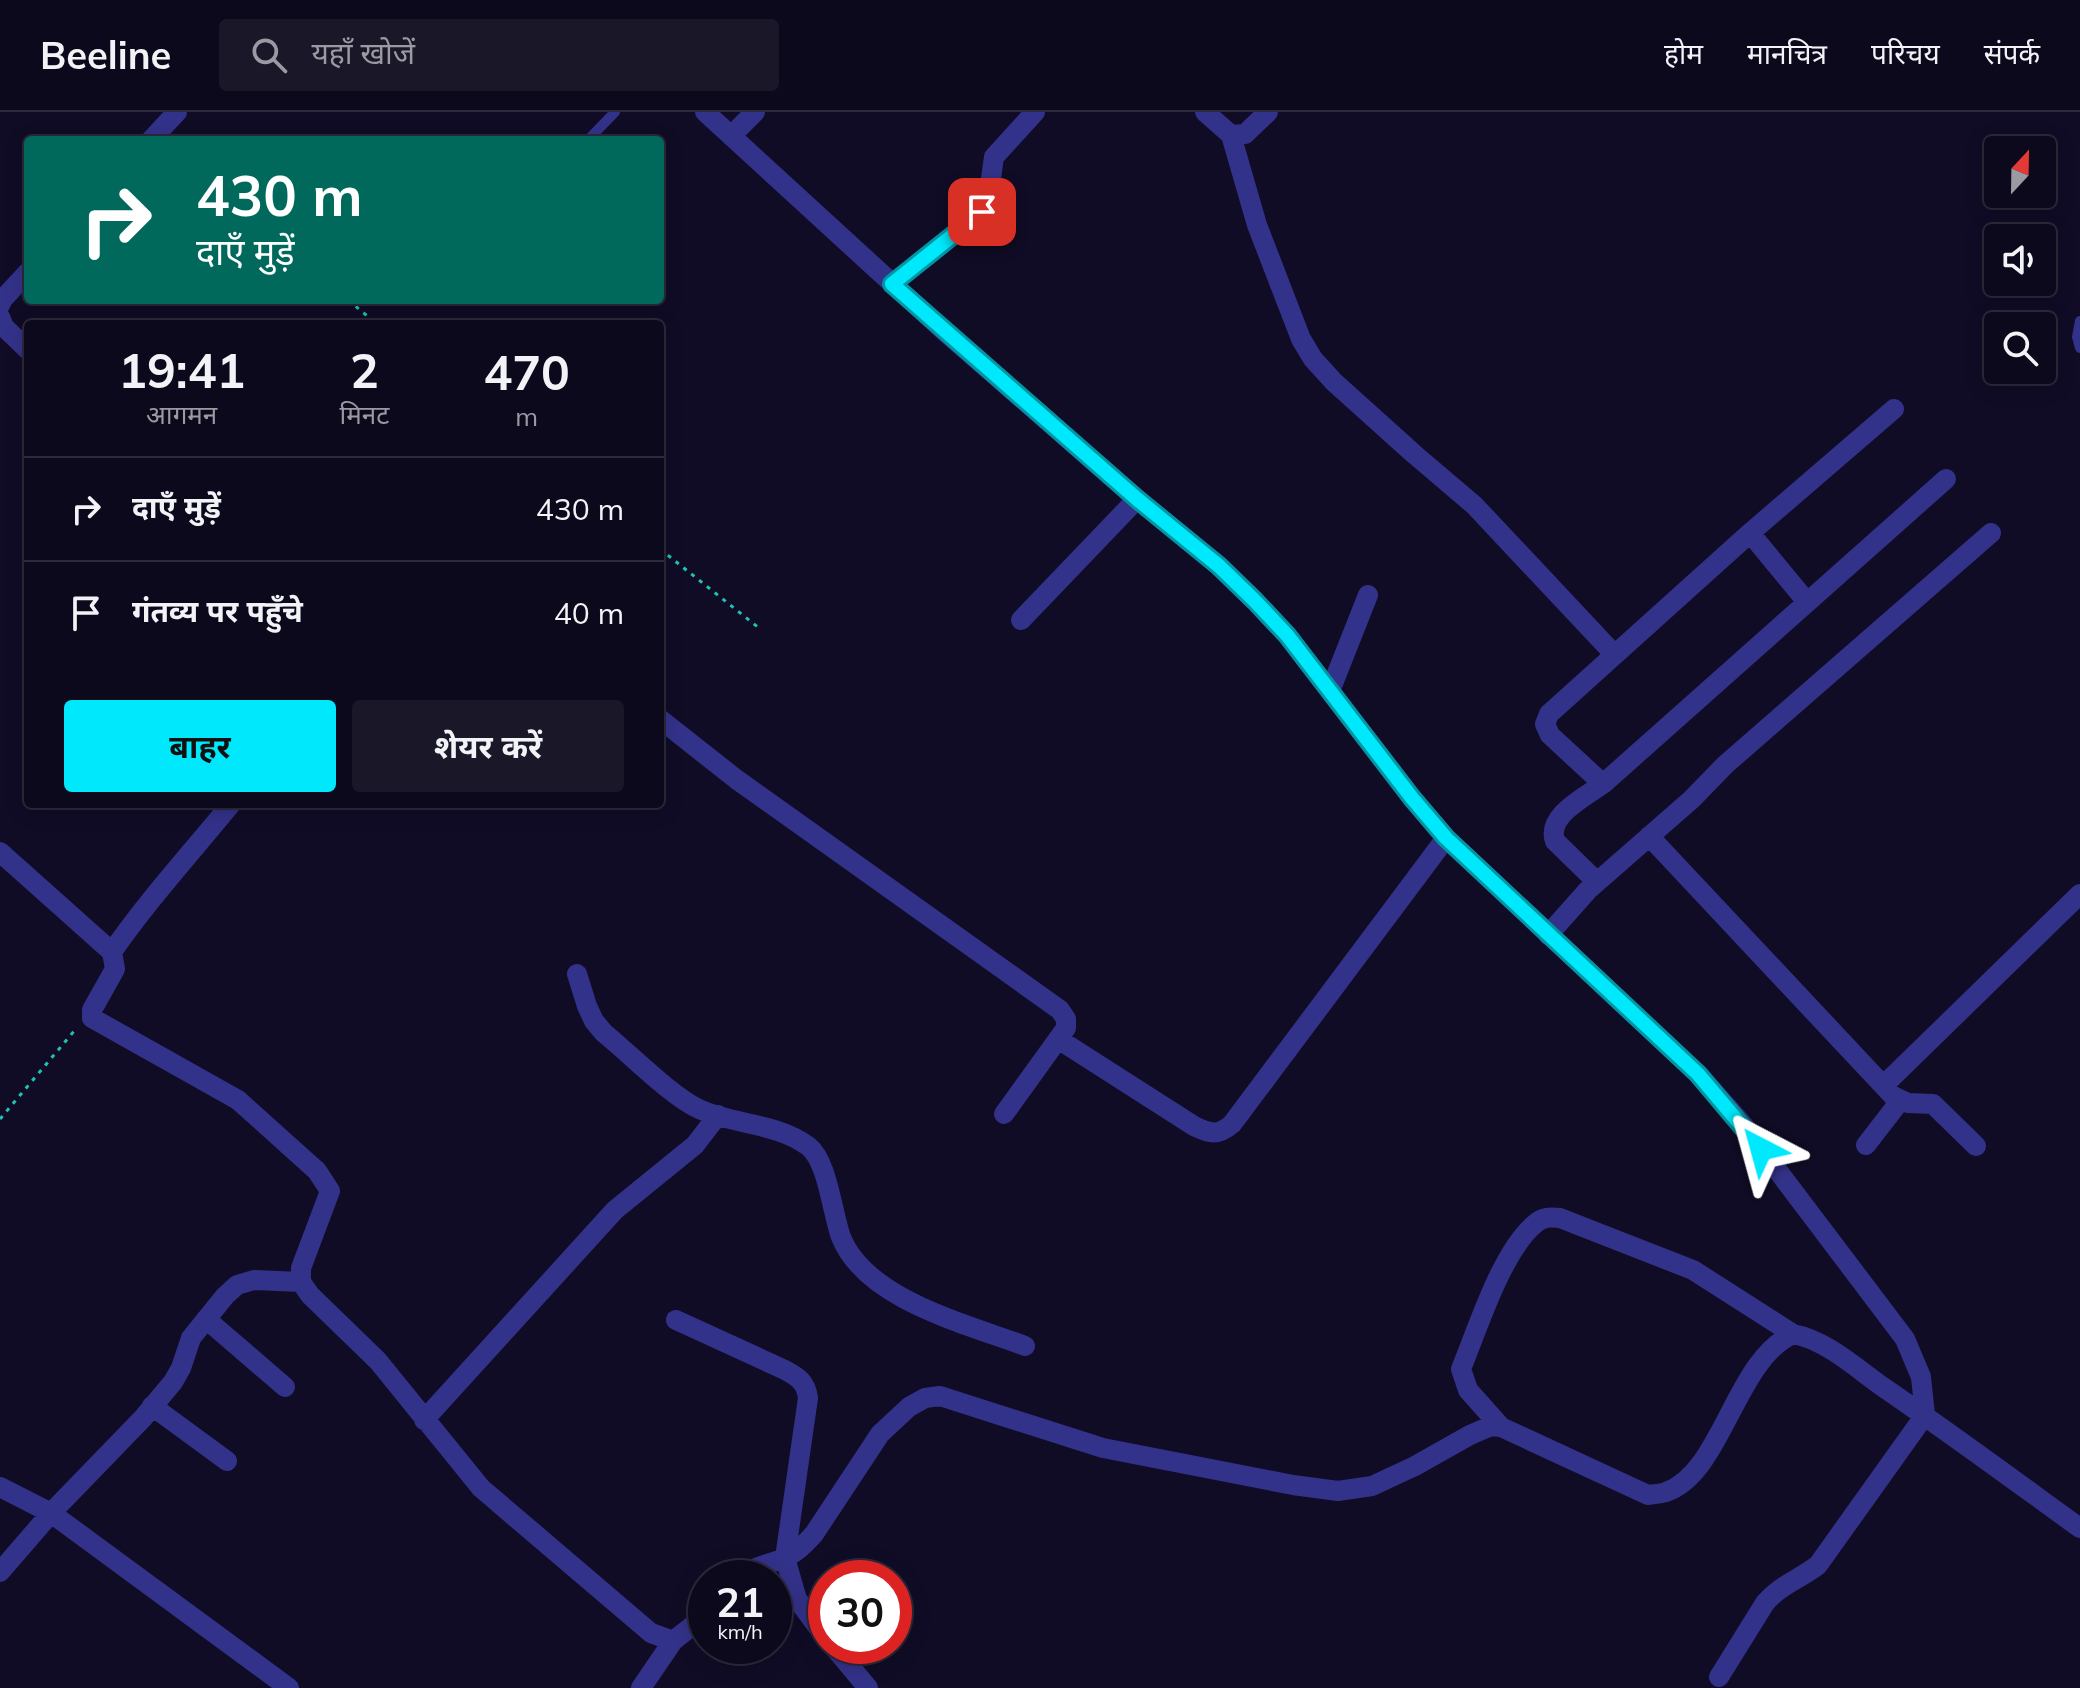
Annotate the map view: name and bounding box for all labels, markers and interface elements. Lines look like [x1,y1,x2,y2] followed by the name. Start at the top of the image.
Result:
[219,19,779,91] search box
[40,31,171,79] text: Beeline
[247,33,291,77] icon: search
[311,34,415,72] text: यहाँ खोजें
[1664,36,1703,71] text: होम
[1747,36,1827,71] text: मानचित्र
[1871,36,1940,71] text: परिचय
[1984,36,2040,71] text: संपर्क
[1984,136,2056,208] north arrow
[1984,136,2056,384] map controls
[196,160,363,230] text: 430 m
[64,168,168,272] icon: right
[948,178,1016,246] pin
[960,190,1004,234] icon: arrive
[1984,224,2056,296] button: sound
[196,229,295,274] text: दाएँ मुड़ें
[1984,312,2056,384] button: search
[118,340,245,400] text: 19:41
[350,340,379,400] text: 2
[483,342,570,402] text: 470
[146,398,217,431] text: आगमन
[339,398,389,431] text: मिनट
[515,400,538,433] text: m
[64,487,108,531] icon: right
[132,488,221,526] text: दाएँ मुड़ें
[536,490,624,528] text: 430 m
[64,591,108,635] icon: arrive
[132,592,303,630] text: गंतव्य पर पहुँचे
[554,594,624,632] text: 40 m
[64,700,336,792] button: बाहर
[352,700,624,792] button: शेयर करें
[1719,1107,1803,1191] position arrow
[808,1560,912,1664] speed limit sign: 30
[716,1577,764,1627] text: 21
[717,1619,763,1644] text: km/h

